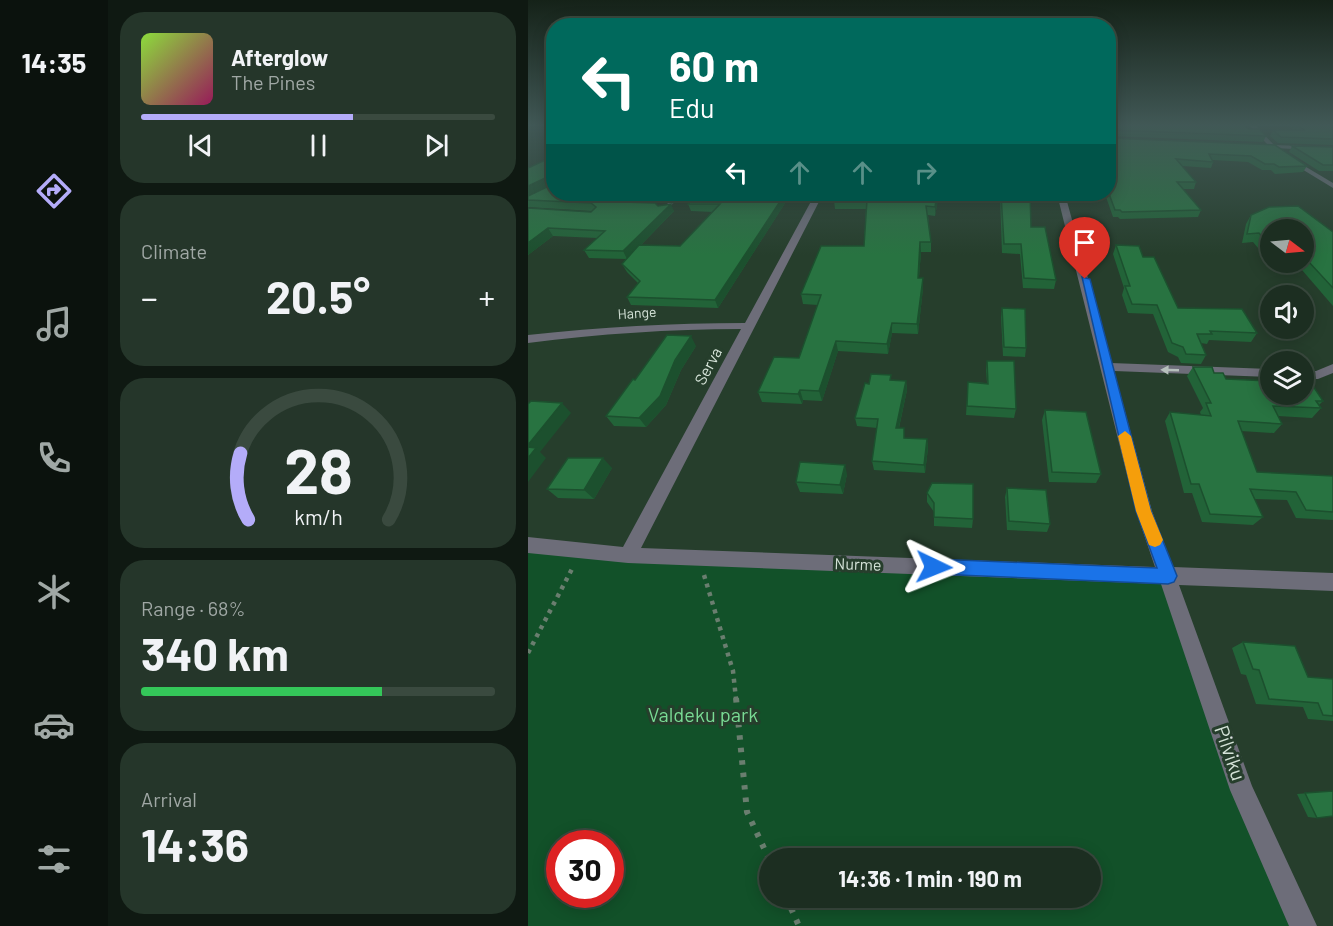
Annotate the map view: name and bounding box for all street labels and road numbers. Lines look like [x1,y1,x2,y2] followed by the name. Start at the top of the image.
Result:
[617,303,657,322] street label: Hange
[690,344,725,388] street label: Serva
[834,553,882,574] street label: Nurme
[1210,722,1252,783] street label: Pilviku

